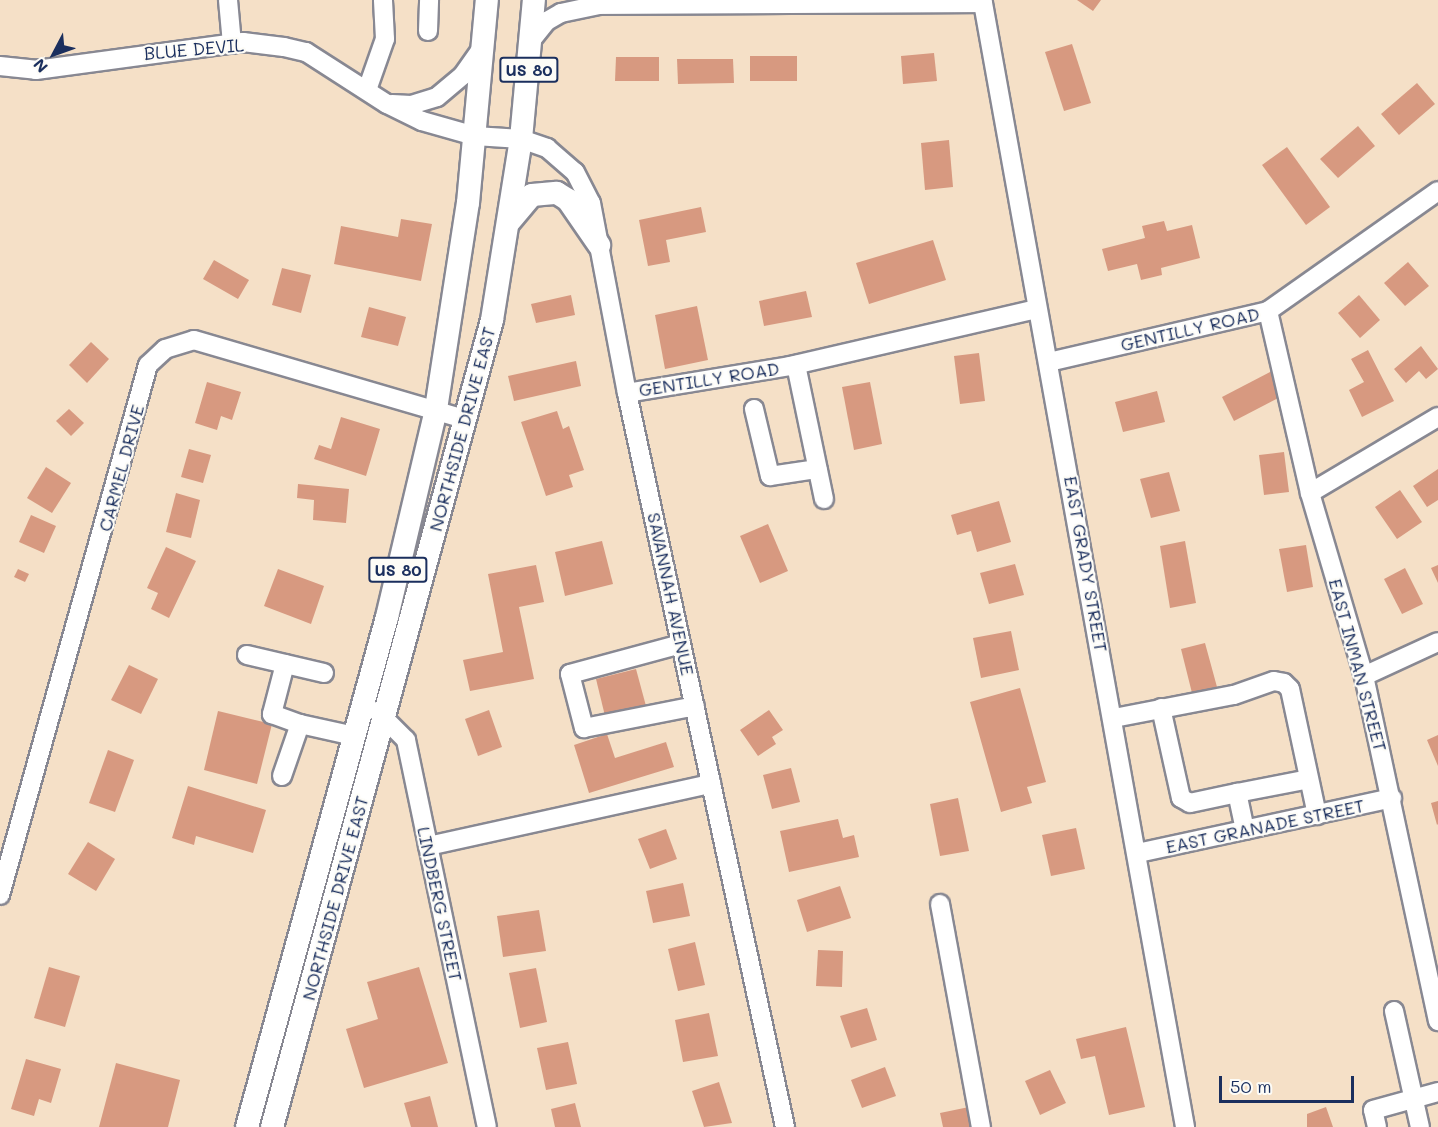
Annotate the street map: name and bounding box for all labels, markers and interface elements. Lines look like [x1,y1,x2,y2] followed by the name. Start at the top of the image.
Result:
[24,24,84,84] north arrow
[143,34,245,64] street label: BLUE DEVIL
[28,55,52,78] text: N
[499,57,559,83] road number: US 80
[1118,303,1262,355] street label: GENTILLY ROAD
[424,324,500,534] street label: NORTHSIDE DRIVE EAST
[637,357,781,401] street label: GENTILLY ROAD
[94,402,148,534] street label: CARMEL DRIVE
[1060,474,1112,654] street label: EAST GRADY STREET
[643,511,699,677] street label: SAVANNAH AVENUE
[368,557,428,583] road number: US 80
[1325,576,1391,754] street label: EAST INMAN STREET
[297,793,373,1003] street label: NORTHSIDE DRIVE EAST
[1164,794,1366,858] street label: EAST GRANADE STREET
[413,825,467,983] street label: LINDBERG STREET
[1222,1064,1357,1102] scale bar
[1230,1074,1272,1098] text: 50 m

